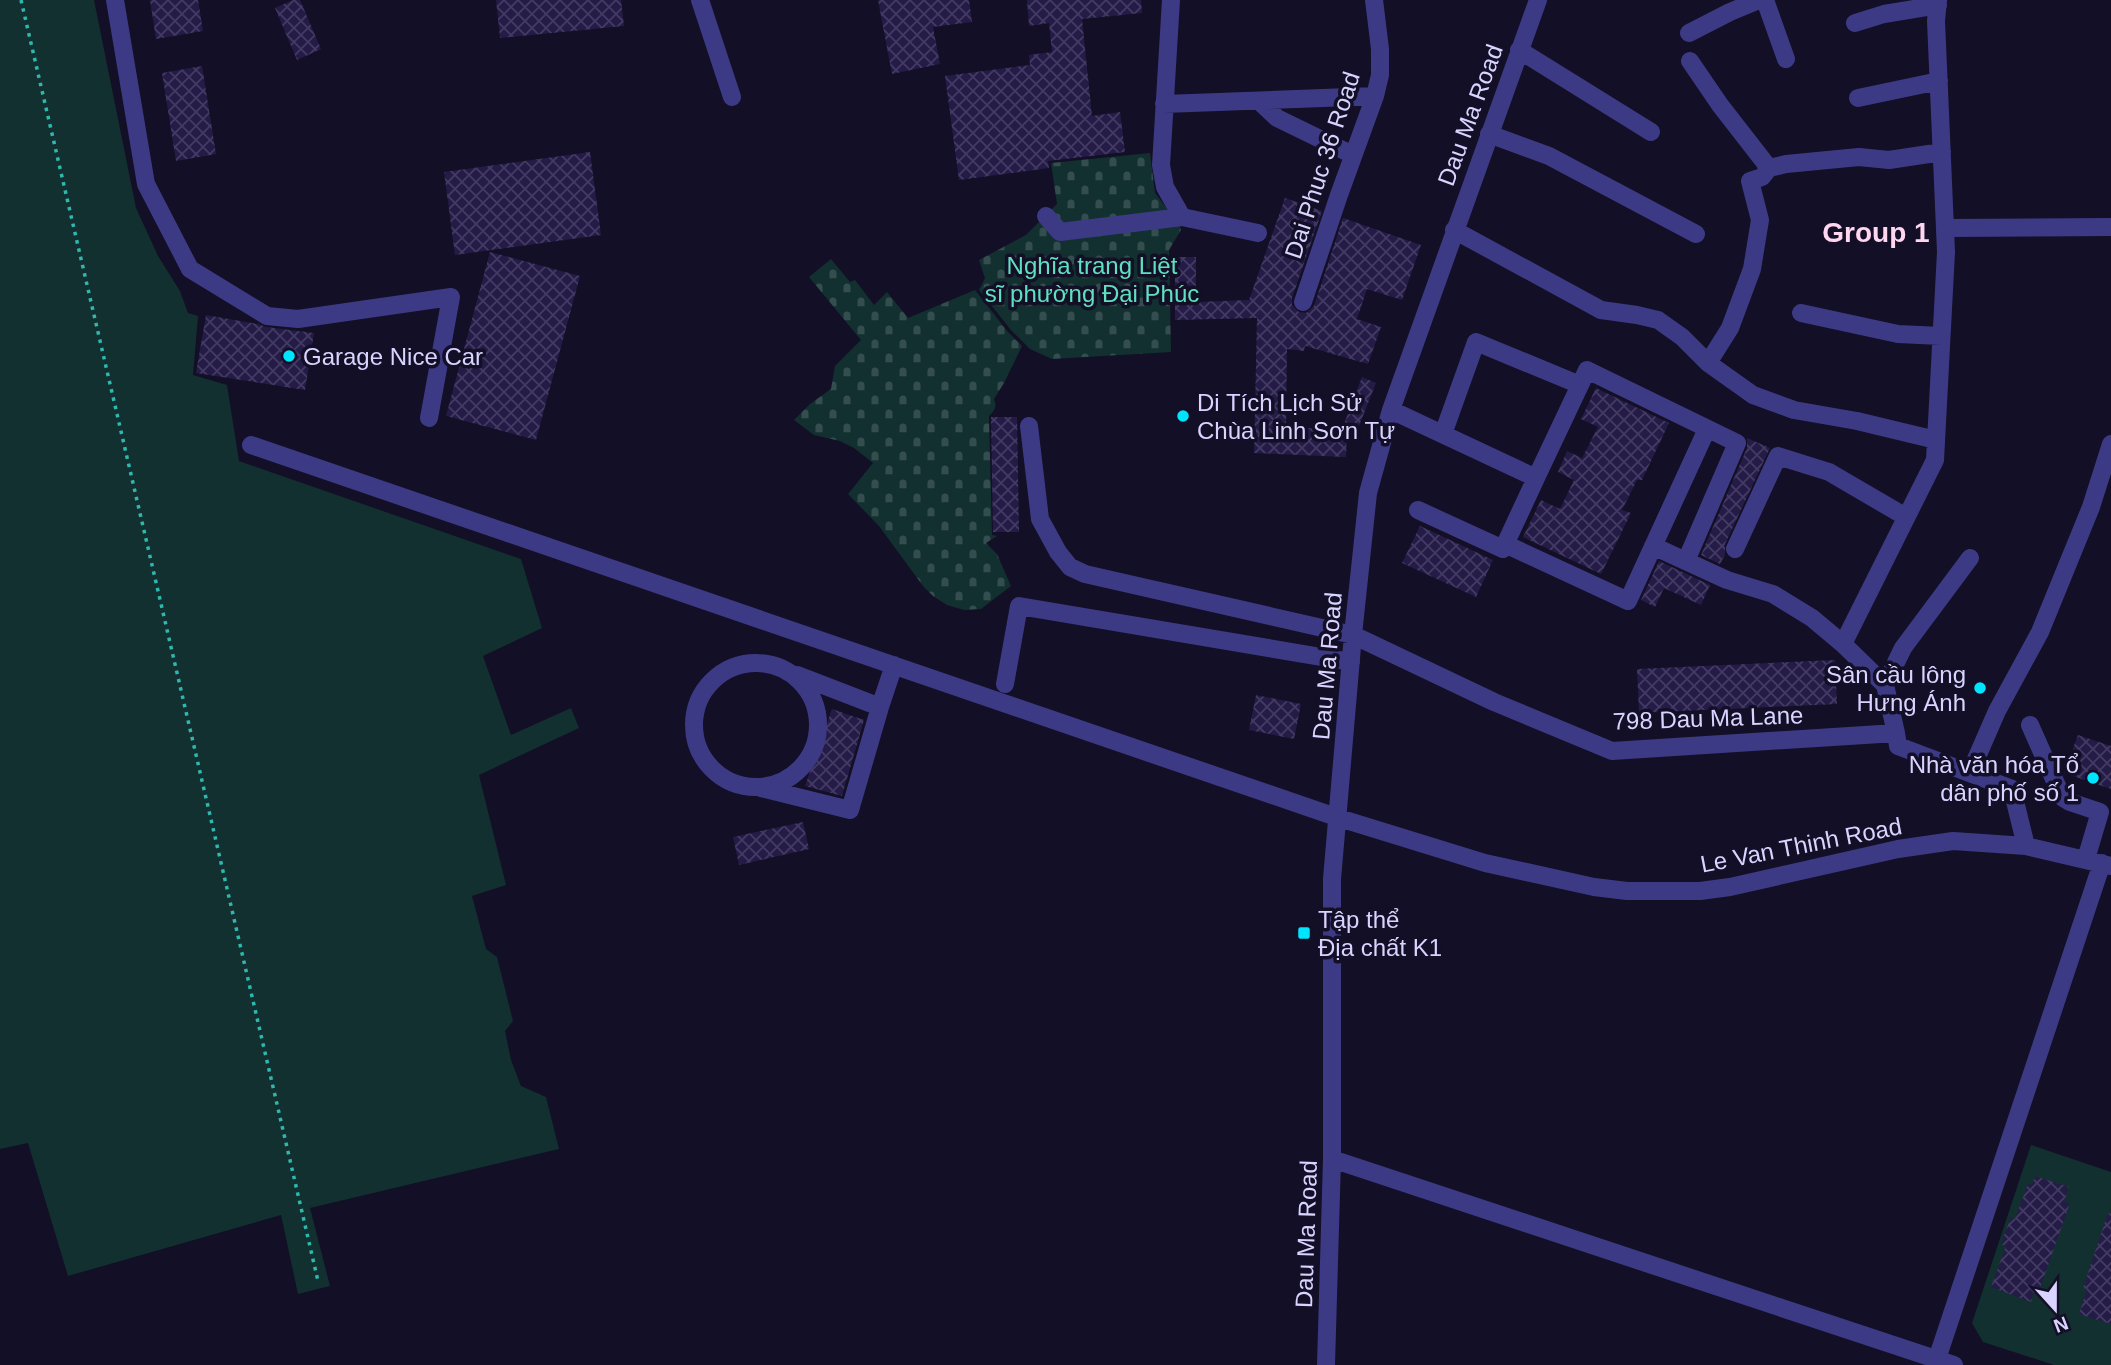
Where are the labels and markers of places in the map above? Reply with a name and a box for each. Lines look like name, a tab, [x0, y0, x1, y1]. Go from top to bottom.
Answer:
place label: Garage Nice Car	[303, 343, 483, 370]
marker: Garage Nice Car	[281, 348, 297, 364]
place label: Di Tích Lịch Sử Chùa Linh Sơn Tự	[1197, 389, 1395, 444]
marker: Di Tích Lịch Sử Chùa Linh Sơn Tự	[1175, 408, 1191, 424]
place label: Sân cầu lông Hưng Ánh	[1826, 661, 1966, 716]
marker: Sân cầu lông Hưng Ánh	[1972, 680, 1988, 696]
place label: Nhà văn hóa Tổ dân phố số 1	[1909, 751, 2079, 806]
marker: Nhà văn hóa Tổ dân phố số 1	[2085, 770, 2101, 786]
place label: Tập thể Địa chất K1	[1318, 906, 1442, 961]
marker: Tập thể Địa chất K1	[1296, 925, 1312, 941]

